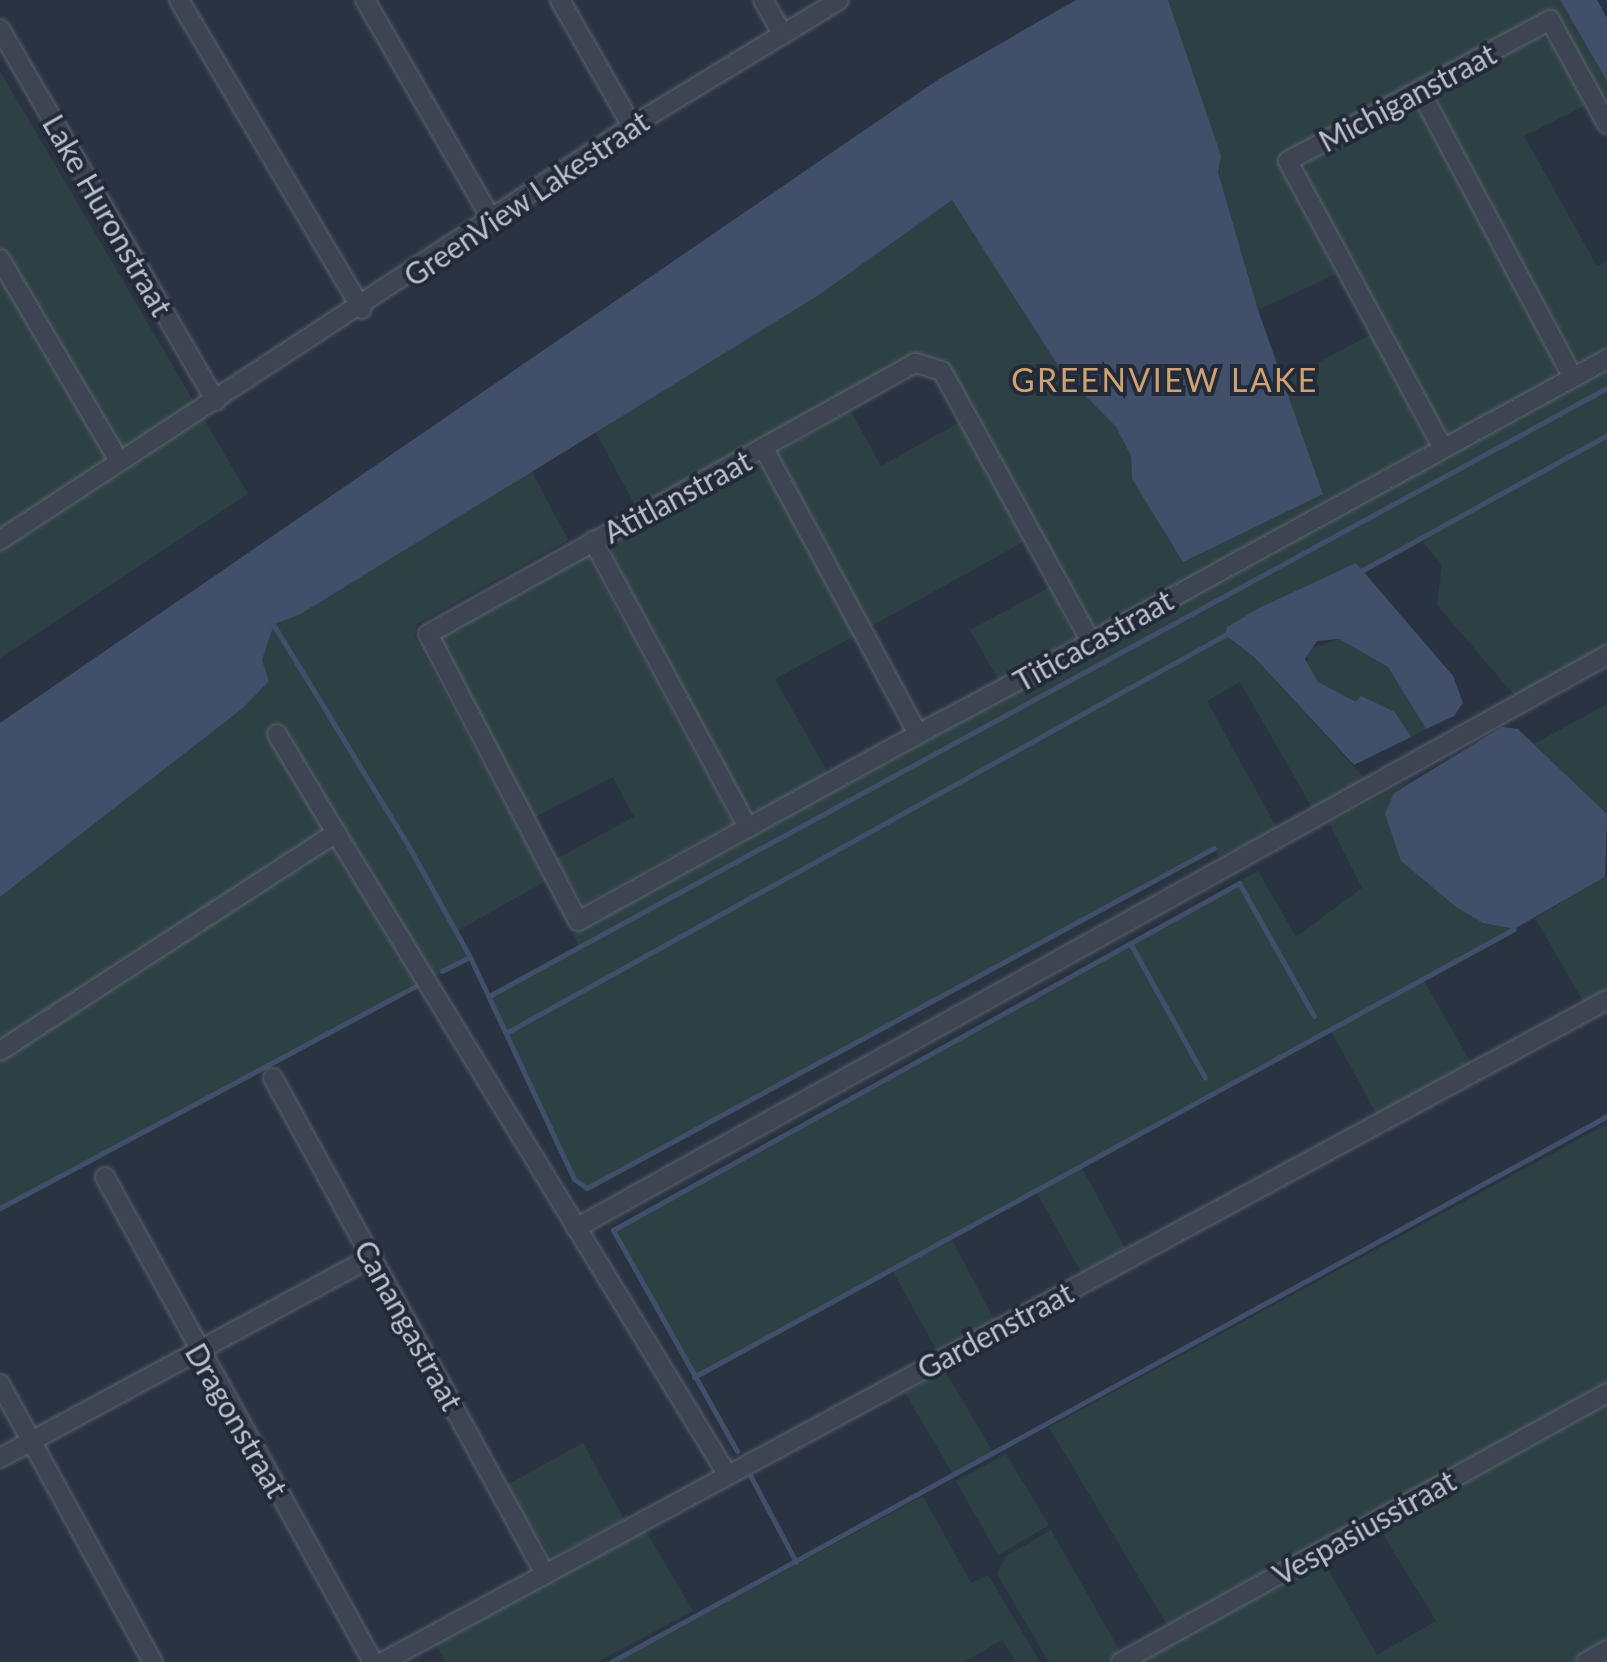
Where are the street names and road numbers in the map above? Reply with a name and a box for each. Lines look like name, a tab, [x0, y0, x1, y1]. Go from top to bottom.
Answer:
street label: Michiganstraat	[1312, 35, 1502, 159]
street label: GreenView Lakestraat	[396, 102, 656, 294]
street label: Lake Huronstraat	[36, 108, 180, 322]
street label: Atitlanstraat	[597, 442, 757, 550]
street label: Titicacastraat	[1007, 581, 1179, 699]
street label: Canangastraat	[348, 1234, 470, 1416]
street label: Gardenstraat	[911, 1274, 1079, 1386]
street label: Dragonstraat	[178, 1337, 296, 1503]
street label: Vespasiusstraat	[1266, 1462, 1462, 1592]

